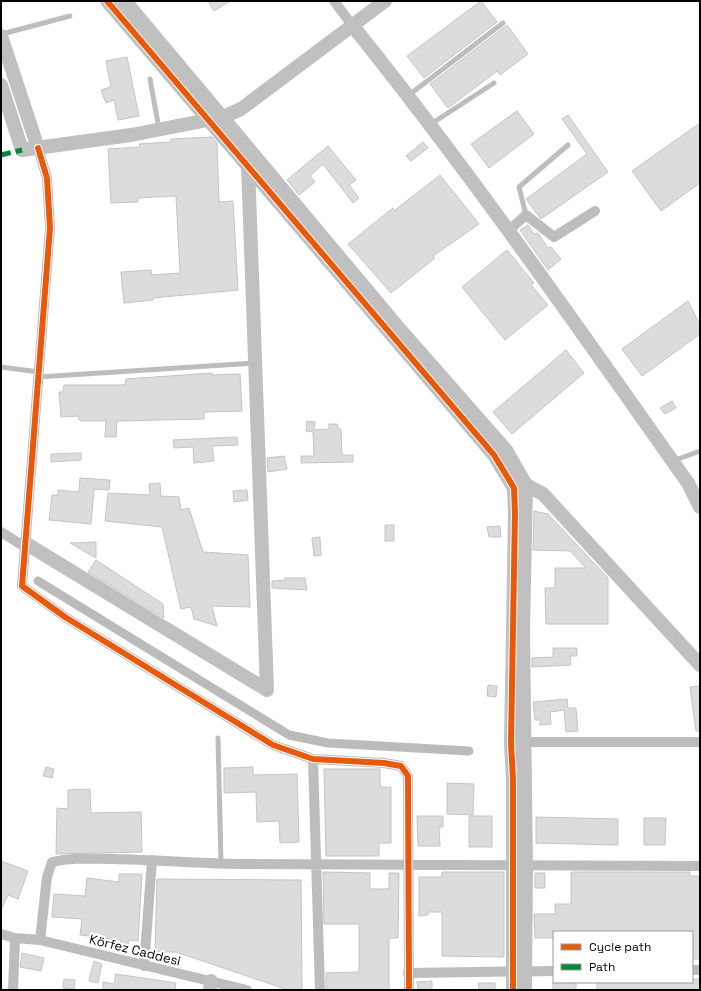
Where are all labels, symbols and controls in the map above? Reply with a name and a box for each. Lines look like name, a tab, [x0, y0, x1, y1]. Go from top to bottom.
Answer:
street label: Körfez Caddesi	[87, 930, 183, 970]
legend	[553, 931, 693, 983]
text: Cycle path	[589, 939, 651, 955]
text: Path	[589, 959, 615, 975]

